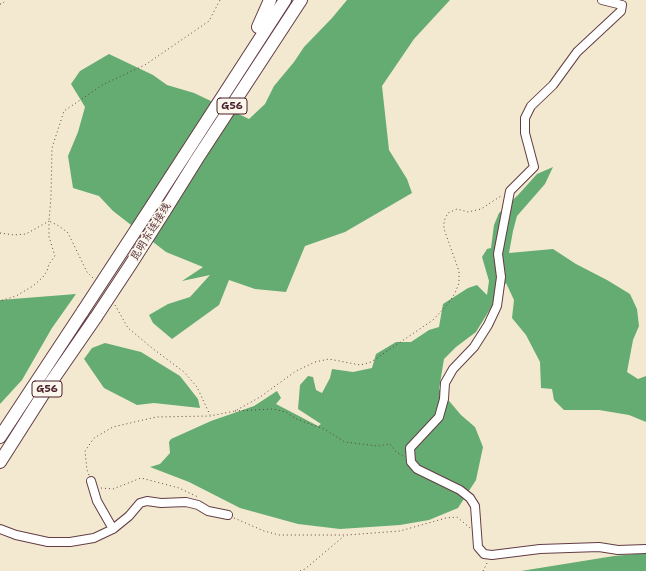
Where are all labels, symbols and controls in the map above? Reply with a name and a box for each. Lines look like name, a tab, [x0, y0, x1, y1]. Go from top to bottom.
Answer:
road number: G56	[217, 98, 247, 114]
street label: 昆明东连接线	[128, 201, 174, 263]
road number: G56	[32, 381, 62, 397]

